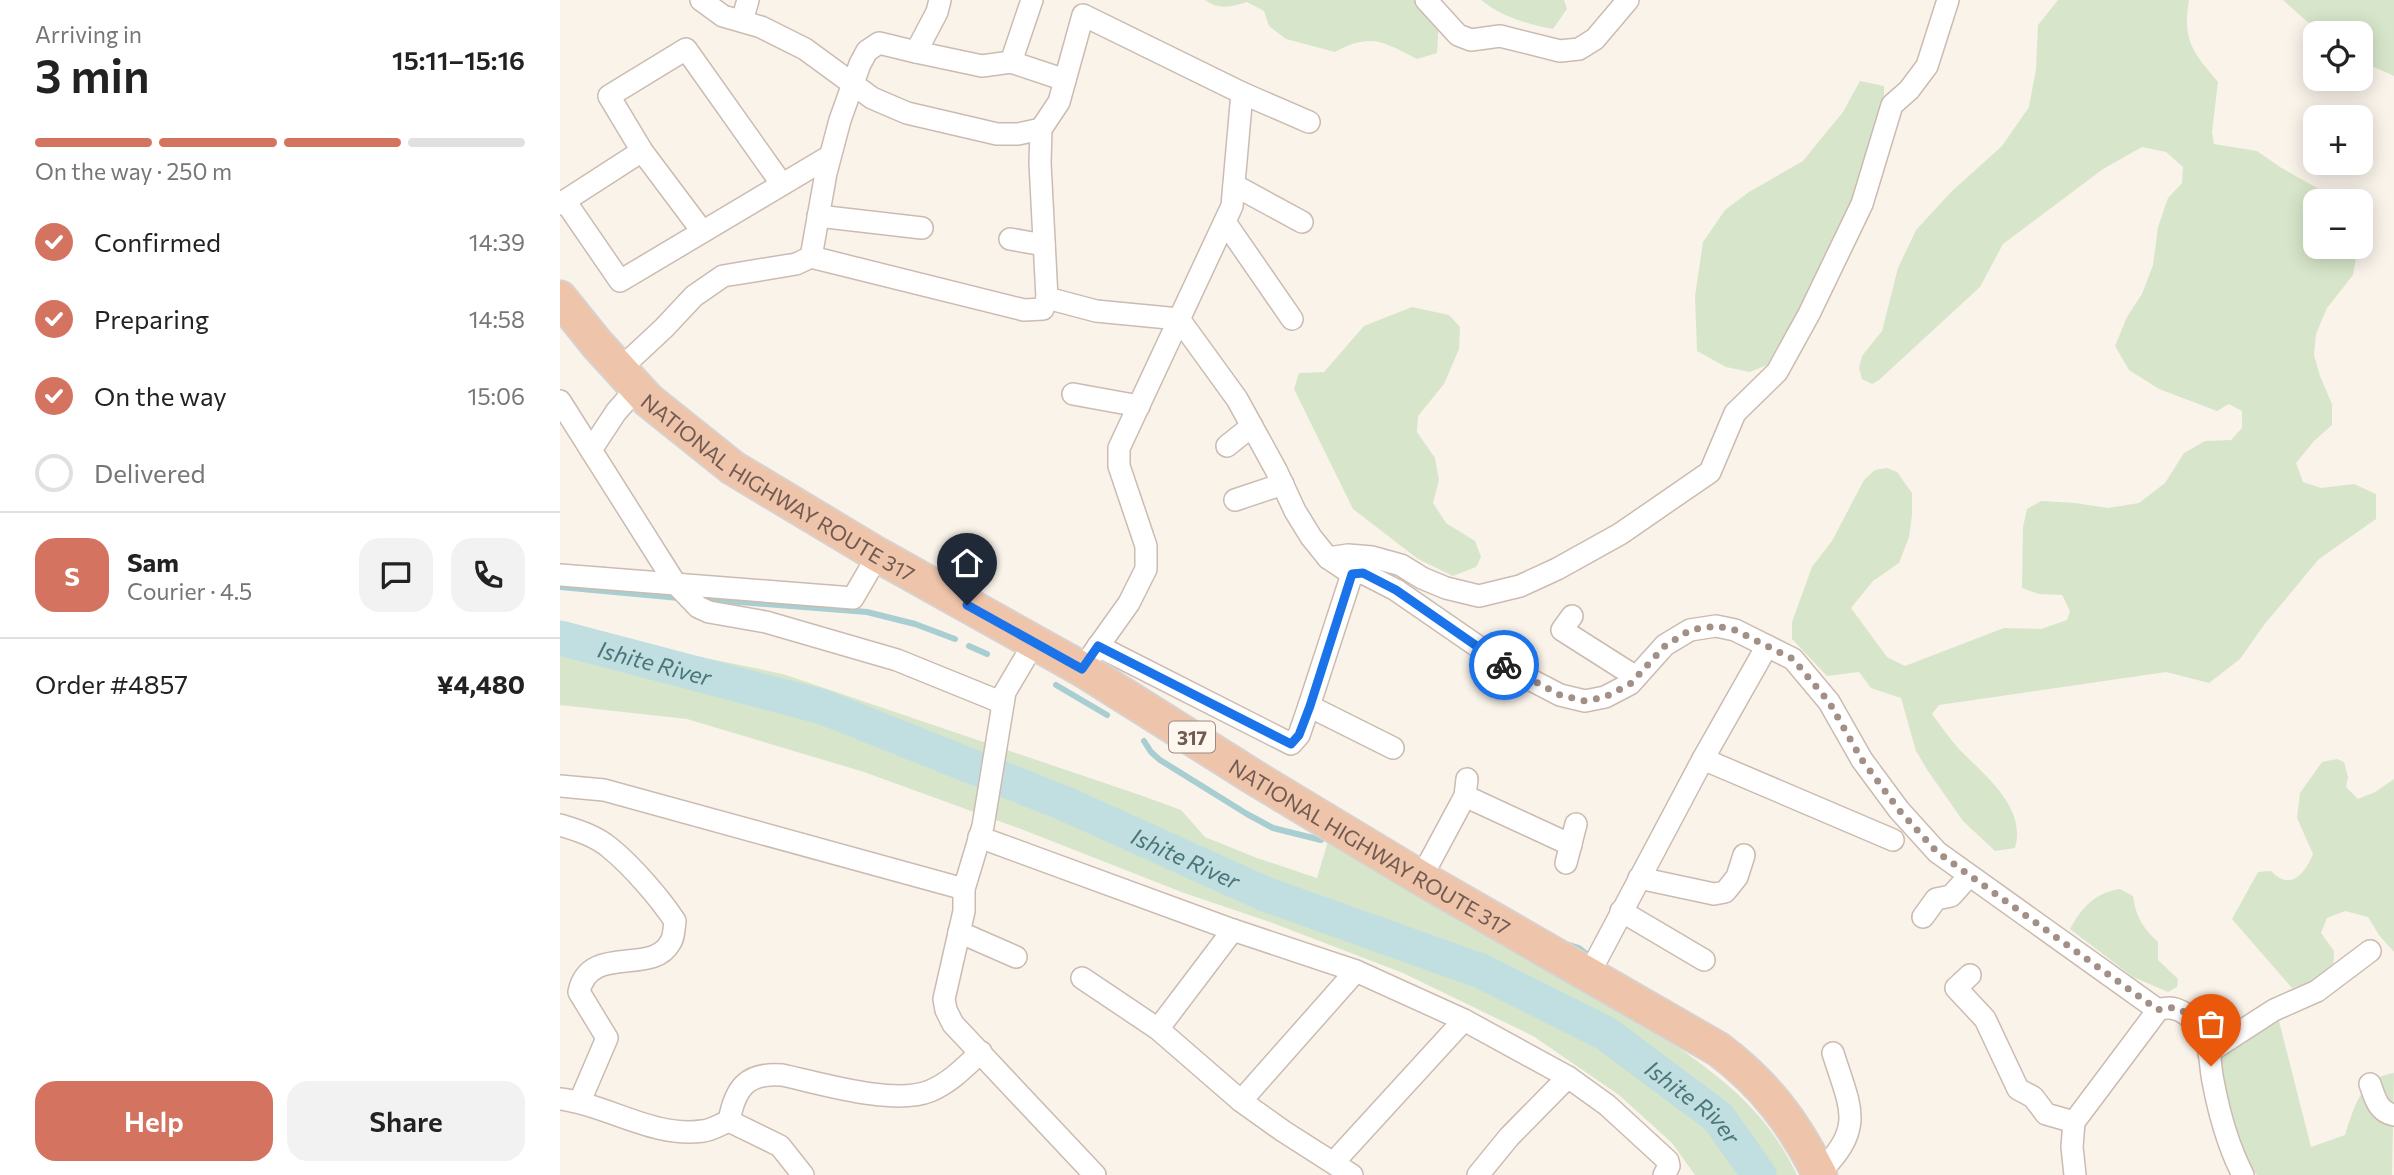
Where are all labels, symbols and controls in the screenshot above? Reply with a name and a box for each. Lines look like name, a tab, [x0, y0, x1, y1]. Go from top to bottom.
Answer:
text: Arriving in	[35, 20, 142, 48]
map controls	[2303, 21, 2373, 259]
button: locate	[2303, 21, 2373, 91]
text: 15:11–15:16	[392, 44, 525, 75]
text: 3 min	[35, 46, 150, 102]
button: +	[2303, 105, 2373, 175]
text: On the way · 250 m	[35, 157, 232, 185]
button: −	[2303, 189, 2373, 259]
icon: check	[35, 223, 73, 261]
text: Confirmed	[94, 226, 221, 257]
text: 14:39	[469, 228, 525, 256]
icon: check	[35, 300, 73, 338]
text: Preparing	[94, 303, 209, 334]
text: 14:58	[469, 305, 525, 333]
icon: check	[35, 377, 73, 415]
text: On the way	[94, 380, 227, 411]
text: 15:06	[468, 382, 525, 410]
street label: NATIONAL HIGHWAY ROUTE 317	[637, 388, 920, 586]
text: Delivered	[94, 457, 205, 488]
pin	[937, 533, 997, 605]
button: chat	[359, 538, 433, 612]
button: phone	[451, 538, 525, 612]
icon: home	[948, 544, 986, 582]
text: Sam	[127, 546, 179, 577]
text: S	[64, 560, 80, 591]
text: Courier · 4.5	[127, 577, 252, 605]
courier	[1469, 630, 1539, 700]
water label: Ishite River	[595, 635, 715, 691]
icon: bike	[1485, 646, 1523, 684]
text: Order #4857	[35, 668, 188, 699]
text: ¥4,480	[437, 668, 525, 699]
road number: 317	[1169, 722, 1215, 752]
street label: NATIONAL HIGHWAY ROUTE 317	[1225, 753, 1515, 940]
water label: Ishite River	[1127, 822, 1245, 895]
pin	[2181, 994, 2241, 1066]
icon: bag	[2192, 1005, 2230, 1043]
water label: Ishite River	[1640, 1054, 1747, 1150]
button: Help	[35, 1081, 273, 1161]
button: Share	[287, 1081, 525, 1161]

